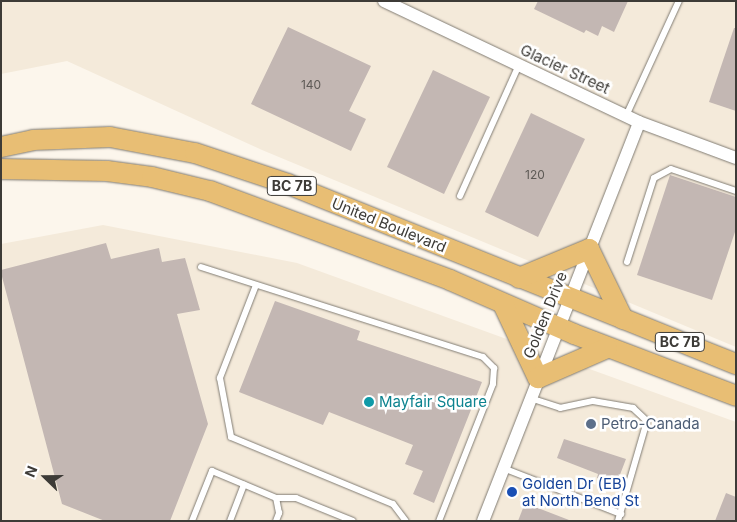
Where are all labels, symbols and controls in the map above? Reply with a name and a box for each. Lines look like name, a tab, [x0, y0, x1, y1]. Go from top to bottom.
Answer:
street label: Glacier Street	[518, 40, 612, 98]
house number: 140	[301, 78, 321, 92]
house number: 120	[525, 168, 545, 182]
road number: BC 7B	[266, 175, 318, 198]
street label: United Boulevard	[329, 194, 449, 256]
street label: Golden Drive	[519, 269, 571, 361]
road number: BC 7B	[654, 331, 706, 354]
place label: Mayfair Square	[379, 393, 487, 411]
marker: Mayfair Square	[363, 396, 375, 408]
place label: Petro-Canada	[601, 415, 700, 433]
marker: Petro-Canada	[585, 418, 597, 430]
north arrow	[20, 452, 70, 502]
text: N	[21, 463, 41, 479]
place label: Golden Dr (EB) at North Bend St	[522, 474, 639, 509]
marker: Golden Dr (EB) at North Bend St	[506, 486, 518, 498]

